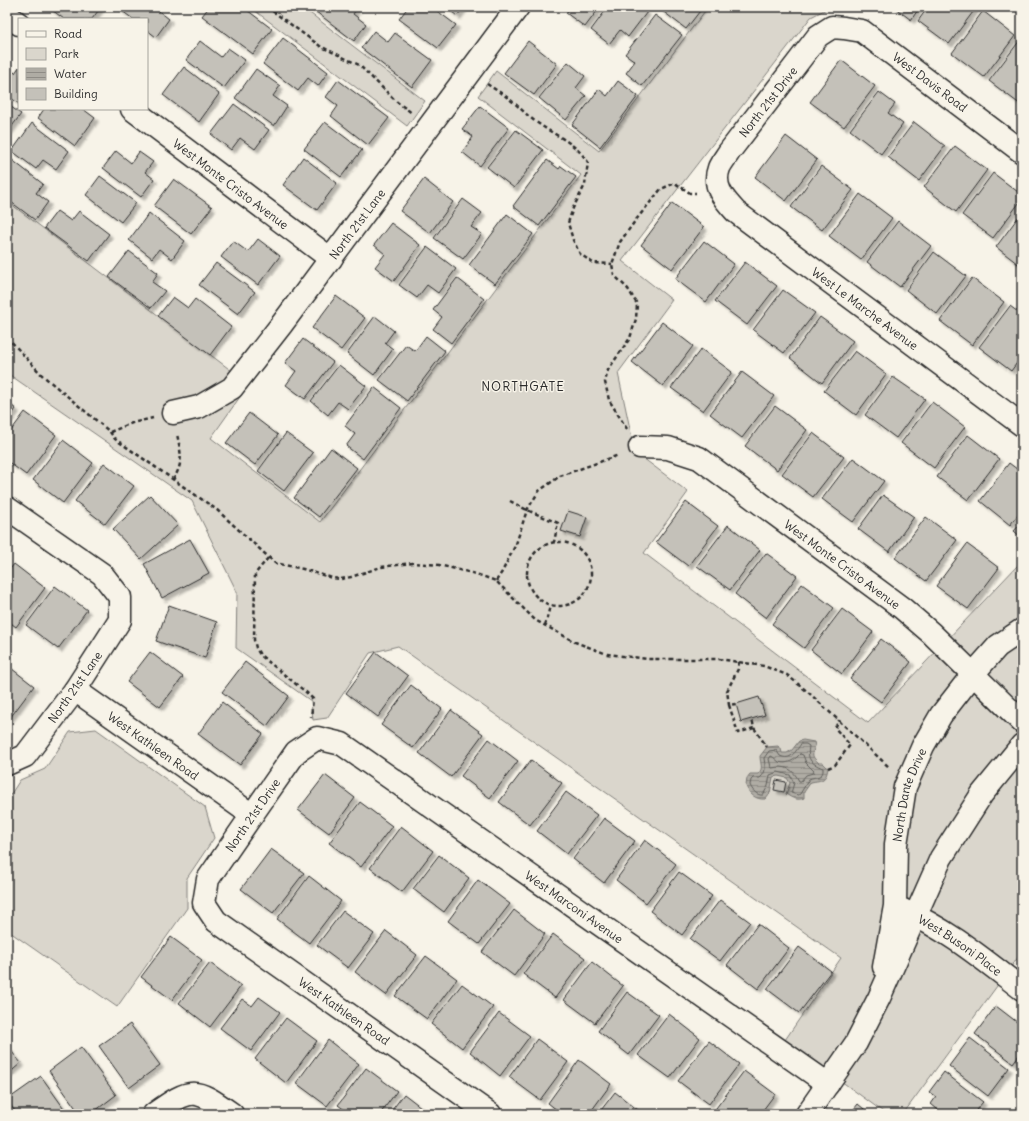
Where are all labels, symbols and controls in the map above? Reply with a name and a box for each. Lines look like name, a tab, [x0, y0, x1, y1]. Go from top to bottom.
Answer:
legend	[18, 18, 148, 110]
text: Road	[54, 26, 82, 41]
text: Park	[54, 46, 79, 61]
street label: West Davis Road	[890, 49, 970, 115]
street label: North 21st Drive	[736, 64, 800, 140]
text: Water	[54, 66, 87, 81]
text: Building	[54, 86, 98, 101]
street label: West Monte Cristo Avenue	[170, 135, 292, 232]
street label: North 21st Lane	[326, 185, 388, 262]
street label: West Le Marche Avenue	[809, 264, 921, 353]
district label: NORTHGATE	[481, 378, 565, 395]
street label: West Monte Cristo Avenue	[781, 516, 903, 612]
street label: North 21st Lane	[45, 648, 105, 726]
street label: West Kathleen Road	[105, 708, 202, 783]
street label: North Dante Drive	[889, 745, 929, 843]
street label: North 21st Drive	[222, 775, 283, 854]
street label: West Marconi Avenue	[522, 867, 626, 946]
street label: West Busoni Place	[916, 911, 1005, 978]
street label: West Kathleen Road	[295, 974, 393, 1048]

